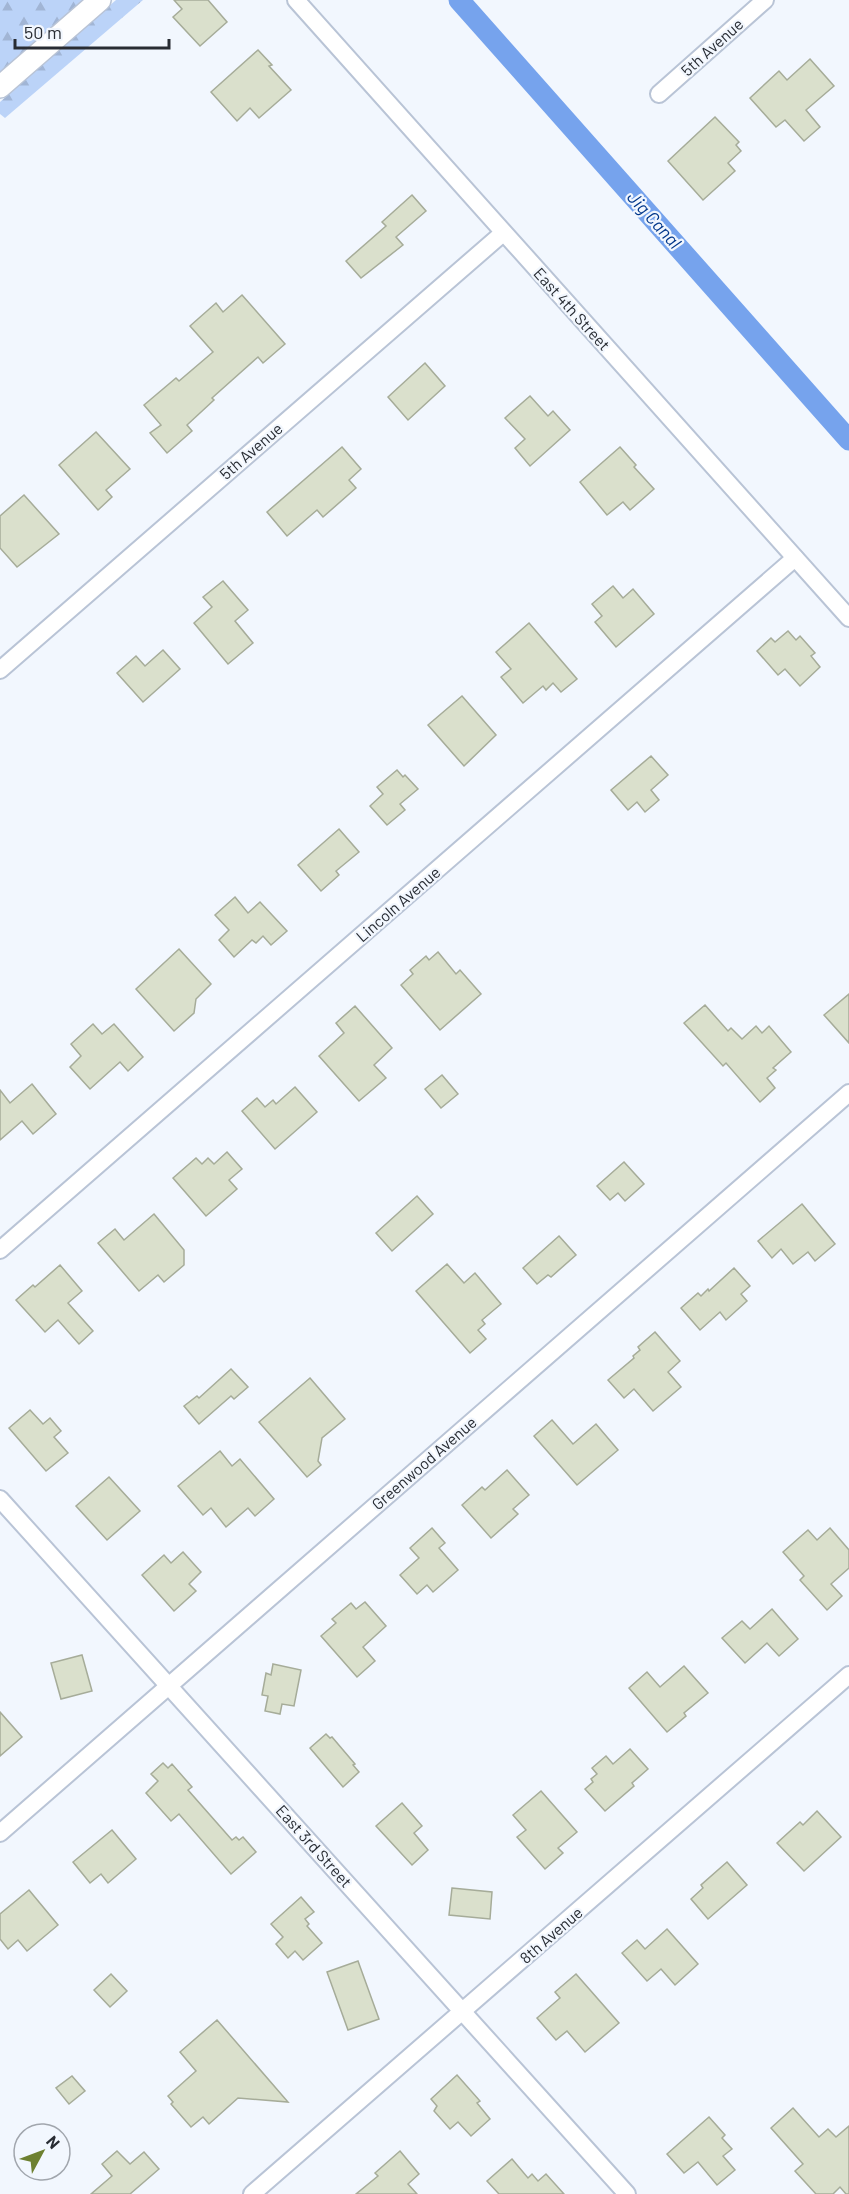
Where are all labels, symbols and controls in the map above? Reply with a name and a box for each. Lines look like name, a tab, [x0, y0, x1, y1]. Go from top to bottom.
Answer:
scale bar	[15, 12, 170, 50]
street label: 5th Avenue	[677, 14, 747, 79]
text: 50 m	[24, 21, 62, 43]
water label: Jig Canal	[623, 186, 686, 253]
street label: East 4th Street	[530, 263, 614, 354]
street label: 5th Avenue	[215, 418, 286, 483]
street label: Lincoln Avenue	[352, 862, 444, 945]
street label: Greenwood Avenue	[367, 1412, 480, 1513]
street label: East 3rd Street	[272, 1801, 356, 1891]
street label: 8th Avenue	[515, 1902, 586, 1967]
north arrow	[12, 2122, 72, 2182]
text: N	[43, 2132, 64, 2152]

